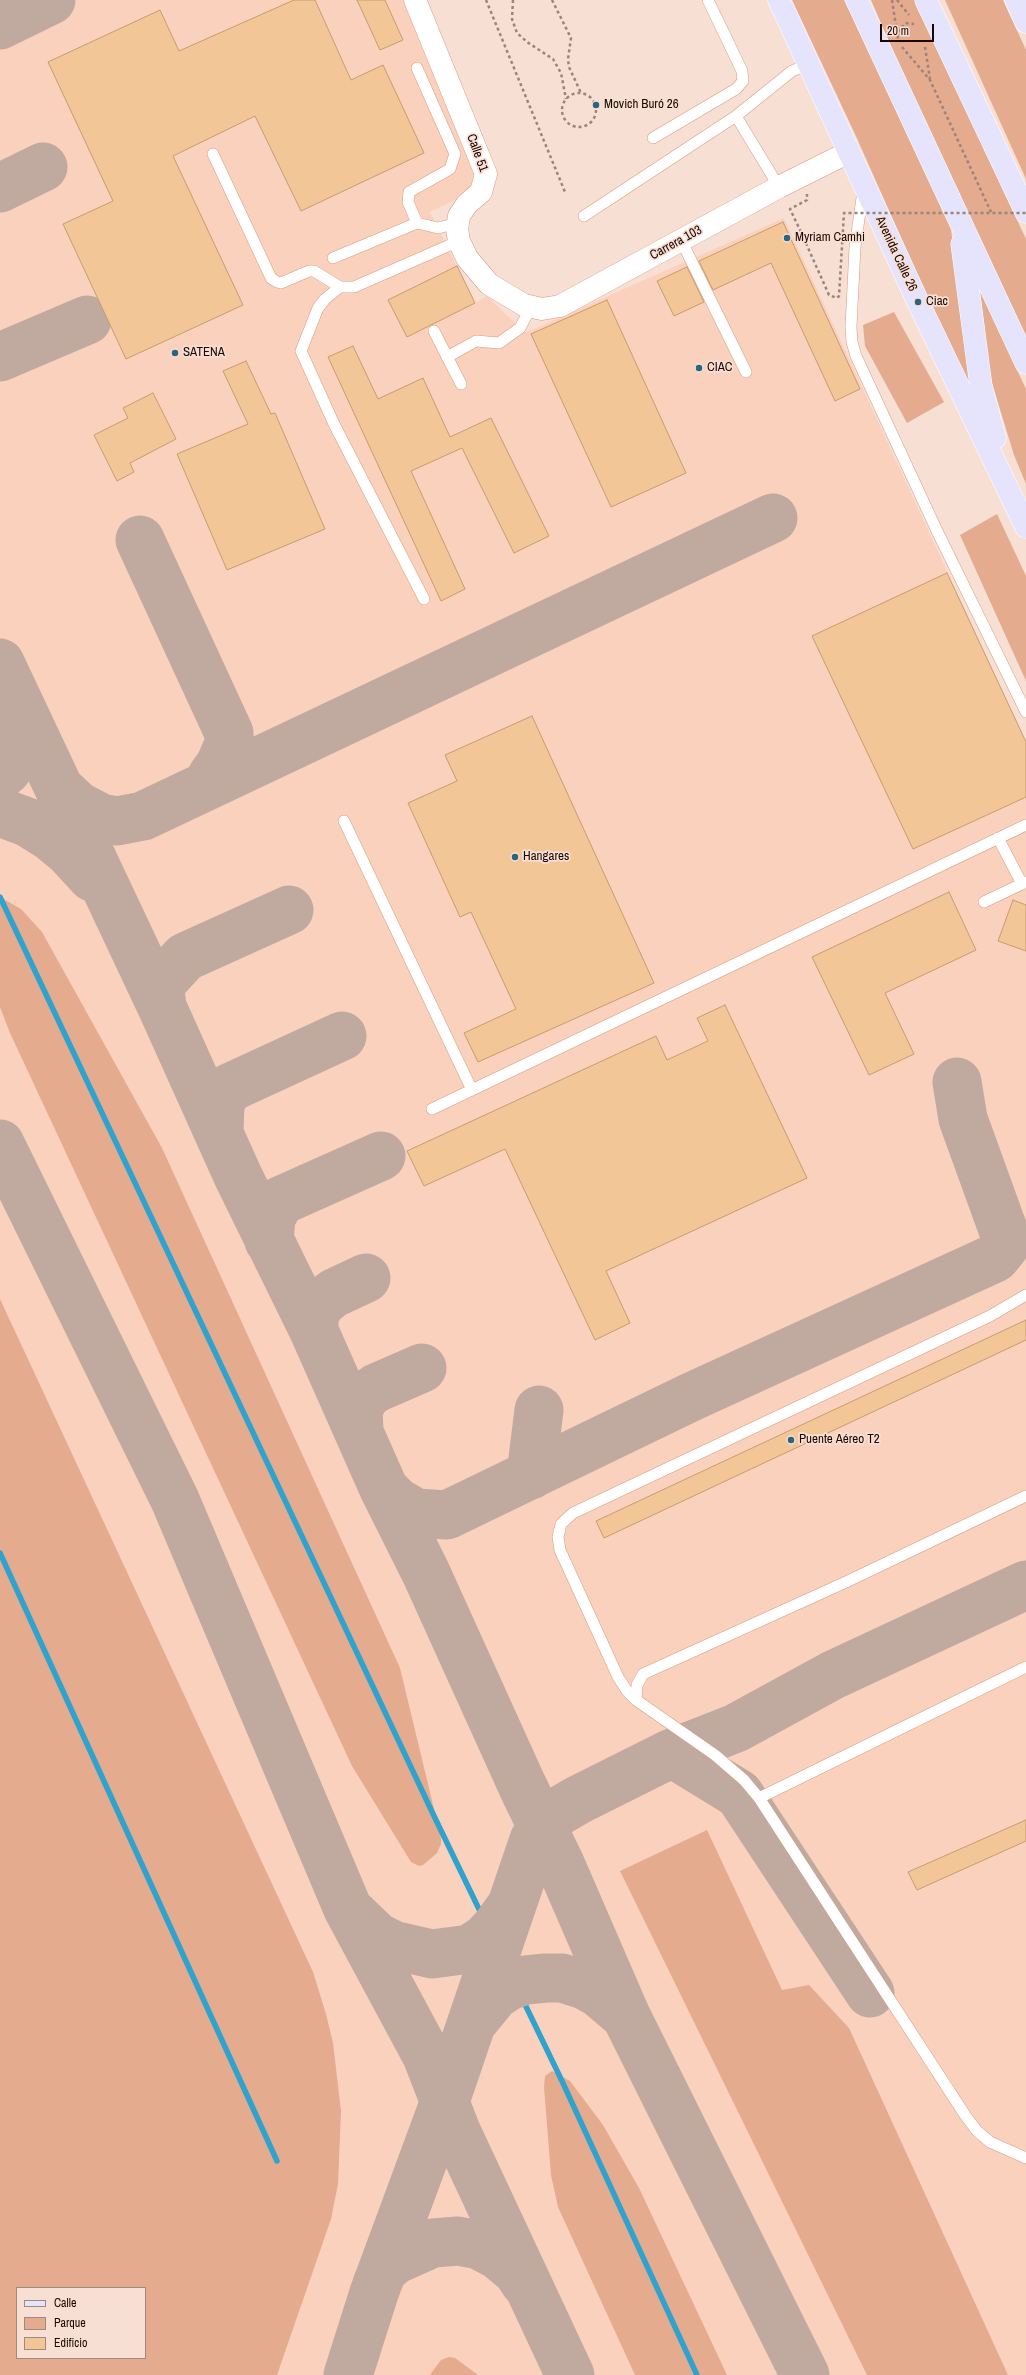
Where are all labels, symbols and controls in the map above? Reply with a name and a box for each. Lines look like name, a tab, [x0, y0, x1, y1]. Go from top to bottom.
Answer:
scale bar	[882, 16, 936, 42]
text: 20 m	[887, 23, 909, 39]
place label: Movich Buró 26	[604, 97, 679, 113]
marker: Movich Buró 26	[591, 100, 601, 110]
street label: Calle 51	[463, 132, 491, 174]
street label: Avenida Calle 26	[872, 214, 920, 294]
street label: Carrera 103	[647, 222, 705, 264]
place label: Myriam Camhi	[795, 230, 865, 246]
marker: Myriam Camhi	[782, 233, 792, 243]
place label: Ciac	[926, 294, 948, 310]
marker: Ciac	[913, 297, 923, 307]
place label: SATENA	[183, 345, 225, 361]
marker: SATENA	[170, 348, 180, 358]
place label: CIAC	[707, 360, 732, 376]
marker: CIAC	[694, 363, 704, 373]
place label: Hangares	[523, 849, 569, 865]
marker: Hangares	[510, 852, 520, 862]
place label: Puente Aéreo T2	[799, 1432, 880, 1448]
marker: Puente Aéreo T2	[786, 1435, 796, 1445]
legend	[16, 2287, 146, 2359]
text: Calle	[54, 2295, 76, 2311]
text: Parque	[54, 2315, 86, 2331]
text: Edificio	[54, 2335, 87, 2351]

